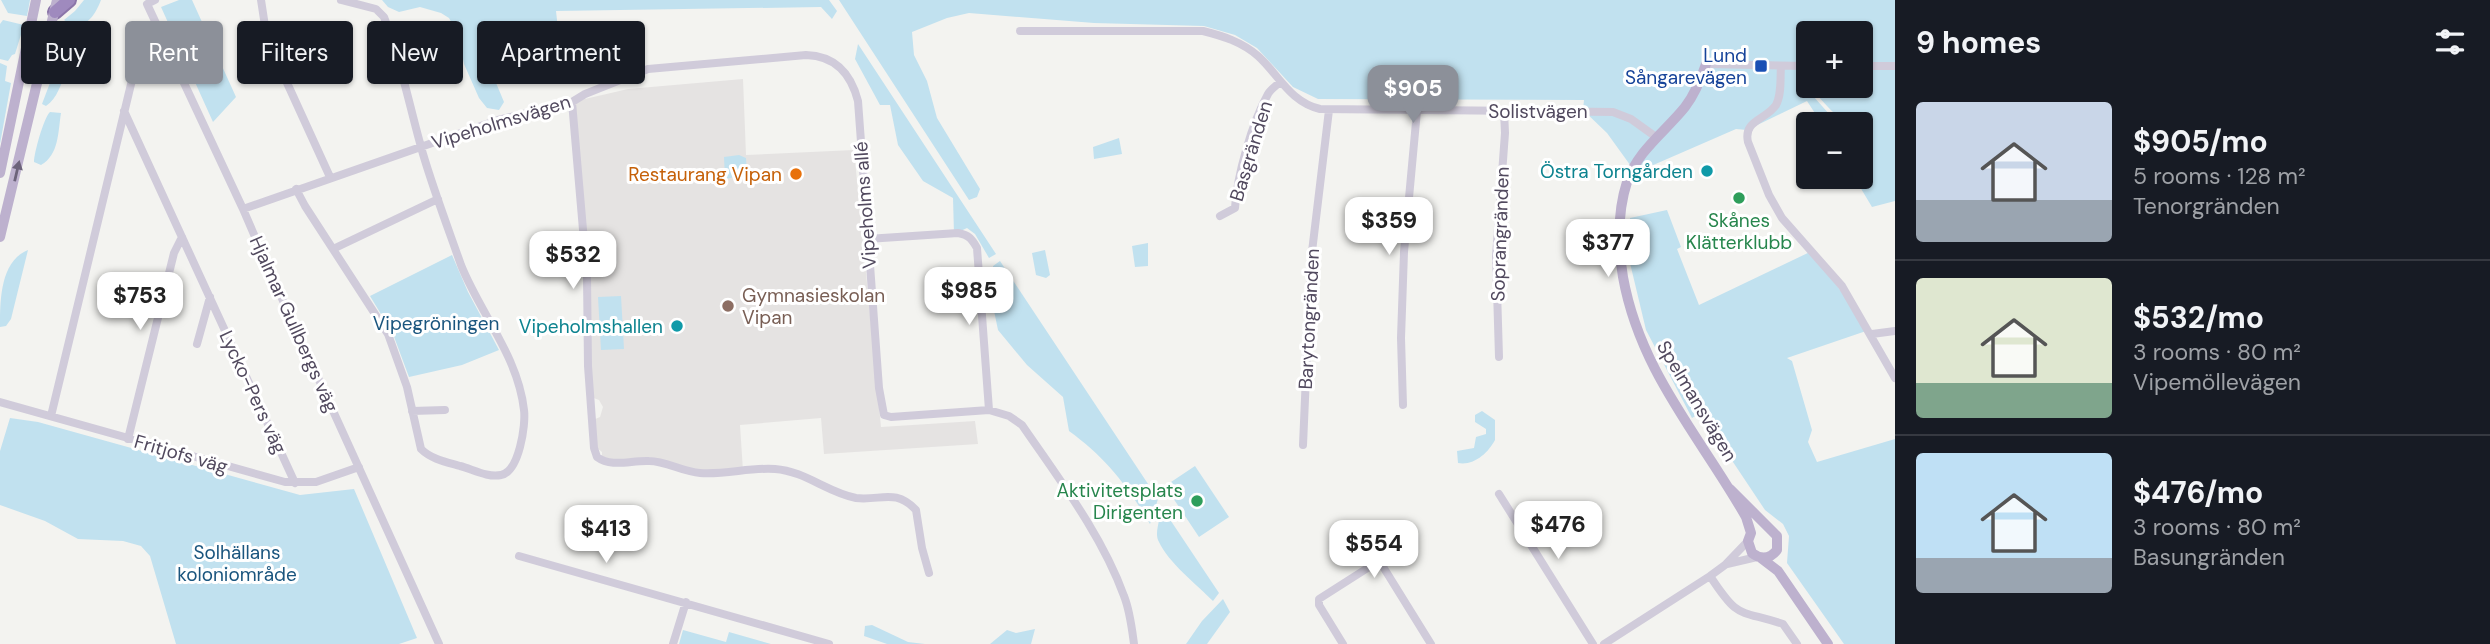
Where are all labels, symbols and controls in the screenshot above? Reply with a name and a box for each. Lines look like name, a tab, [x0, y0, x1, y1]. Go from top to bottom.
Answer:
chip: Buy	[21, 21, 111, 84]
chip: Rent	[125, 21, 223, 84]
chip: Filters	[237, 21, 353, 84]
chip: New	[367, 21, 463, 84]
chip: Apartment	[477, 21, 645, 84]
map controls	[1796, 21, 1873, 189]
button: +	[1796, 21, 1873, 98]
text: 9 homes	[1916, 23, 2041, 62]
icon: filters	[2431, 23, 2469, 61]
place label: Lund Sångarevägen	[1625, 43, 1747, 90]
marker: Lund Sångarevägen	[1753, 58, 1769, 74]
pin: $905	[1372, 66, 1454, 125]
text: $905	[1384, 73, 1443, 103]
street label: Vipeholmsvägen	[428, 89, 574, 155]
street label: Basgränden	[1224, 98, 1278, 204]
street label: Solistvägen	[1488, 99, 1588, 124]
button: −	[1796, 112, 1873, 189]
text: $905/mo	[2133, 122, 2268, 161]
icon: home	[1972, 130, 2056, 214]
street label: Vipeholms allé	[848, 141, 882, 269]
place label: Östra Torngården	[1540, 159, 1693, 184]
one-way arrow	[12, 160, 23, 182]
text: 5 rooms · 128 m²	[2133, 161, 2306, 191]
place label: Restaurang Vipan	[628, 162, 782, 187]
marker: Östra Torngården	[1699, 163, 1715, 179]
marker: Restaurang Vipan	[788, 166, 804, 182]
street label: Soprangränden	[1485, 166, 1515, 302]
marker: Skånes Klätterklubb	[1731, 190, 1747, 206]
text: Tenorgränden	[2133, 191, 2280, 221]
pin: $359	[1348, 198, 1430, 257]
text: $359	[1361, 205, 1417, 235]
place label: Skånes Klätterklubb	[1686, 208, 1792, 255]
pin: $377	[1567, 219, 1649, 279]
text: $377	[1582, 227, 1634, 257]
street label: Hjalmar Gullbergs väg	[244, 232, 344, 416]
pin: $532	[532, 232, 614, 291]
text: $532	[545, 239, 601, 269]
street label: Barytongränden	[1293, 248, 1325, 390]
pin: $985	[928, 268, 1010, 327]
pin: $753	[99, 272, 181, 332]
text: $985	[940, 275, 998, 305]
text: $753	[113, 280, 167, 310]
place label: Gymnasieskolan Vipan	[742, 283, 885, 330]
marker: Gymnasieskolan Vipan	[720, 298, 736, 314]
text: $532/mo	[2133, 298, 2264, 337]
icon: home	[1972, 306, 2056, 390]
park label: Vipegröningen	[373, 311, 499, 336]
place label: Vipeholmshallen	[519, 314, 663, 339]
marker: Vipeholmshallen	[669, 318, 685, 334]
street label: Lycko-Pers väg	[214, 326, 293, 458]
street label: Spelmansvägen	[1651, 336, 1743, 466]
text: 3 rooms · 80 m²	[2133, 337, 2301, 367]
text: Vipemöllevägen	[2133, 367, 2301, 397]
street label: Fritjofs väg	[131, 429, 231, 479]
text: $476/mo	[2133, 473, 2263, 512]
place label: Aktivitetsplats Dirigenten	[1056, 478, 1183, 525]
icon: home	[1972, 481, 2056, 565]
marker: Aktivitetsplats Dirigenten	[1189, 493, 1205, 509]
pin: $476	[1517, 502, 1599, 561]
pin: $413	[565, 505, 647, 565]
text: $476	[1530, 509, 1586, 539]
text: 3 rooms · 80 m²	[2133, 512, 2301, 542]
text: $413	[580, 513, 632, 543]
pin: $554	[1333, 520, 1415, 580]
text: $554	[1345, 528, 1403, 558]
park label: Solhällans koloniområde	[177, 540, 297, 587]
text: Basungränden	[2133, 542, 2285, 572]

